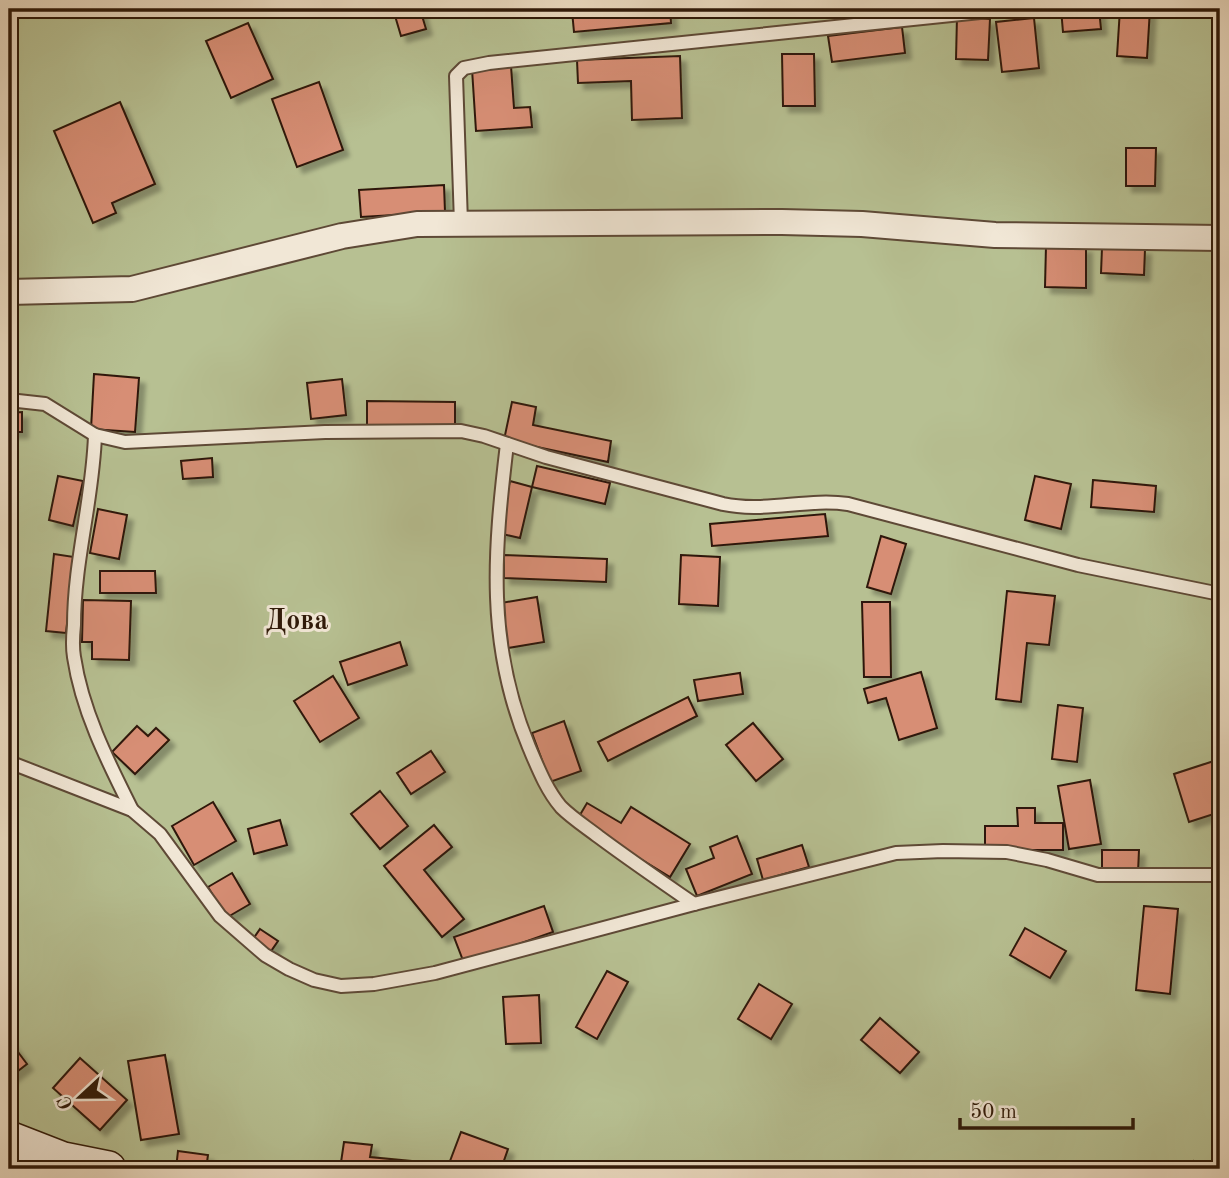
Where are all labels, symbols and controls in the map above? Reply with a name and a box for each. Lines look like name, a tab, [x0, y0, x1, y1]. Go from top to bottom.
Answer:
district label: Дова	[265, 608, 329, 636]
north arrow	[46, 1062, 116, 1132]
scale bar	[960, 1087, 1133, 1131]
text: С	[55, 1093, 78, 1112]
text: 50 m	[970, 1102, 1017, 1123]

